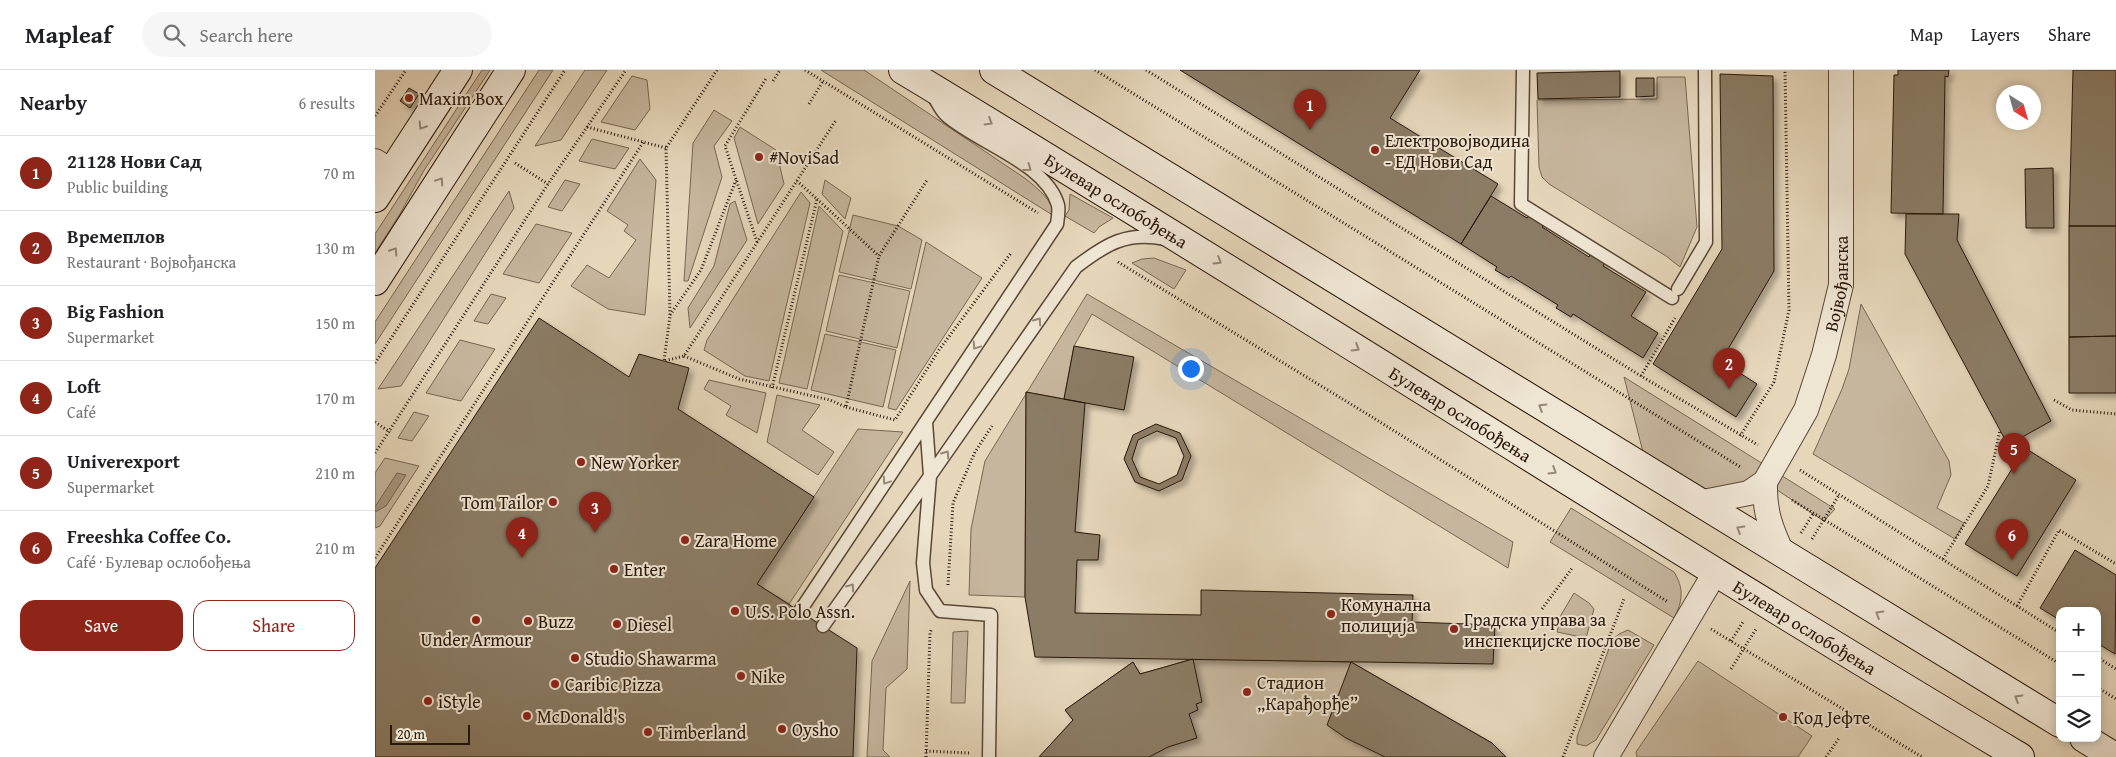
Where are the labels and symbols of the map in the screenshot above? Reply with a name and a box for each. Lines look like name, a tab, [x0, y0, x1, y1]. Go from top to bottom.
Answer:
place label: Maxim Box	[419, 85, 504, 112]
north arrow	[1996, 85, 2041, 130]
pin: 1	[1294, 89, 1326, 130]
marker: Maxim Box	[403, 92, 415, 104]
one-way arrow	[984, 116, 993, 126]
one-way arrow	[419, 120, 429, 129]
place label: Електровојводина - ЕД Нови Сад	[1385, 127, 1530, 175]
place label: #NoviSad	[769, 144, 840, 171]
marker: Електровојводина - ЕД Нови Сад	[1369, 144, 1381, 156]
street label: Булевар ослобођења	[1040, 146, 1194, 255]
marker: #NoviSad	[753, 151, 765, 163]
one-way arrow	[1022, 163, 1031, 171]
one-way arrow	[434, 177, 443, 186]
street label: Војвођанска	[1817, 235, 1855, 334]
one-way arrow	[388, 248, 397, 257]
one-way arrow	[1212, 255, 1221, 265]
one-way arrow	[1032, 317, 1041, 327]
one-way arrow	[973, 341, 983, 350]
one-way arrow	[1350, 341, 1359, 351]
pin: 2	[1713, 348, 1745, 389]
your location	[1178, 356, 1204, 382]
street label: Булевар ослобођења	[1384, 359, 1537, 469]
one-way arrow	[1539, 404, 1548, 414]
pin: 5	[1998, 433, 2030, 474]
place label: New Yorker	[591, 449, 680, 476]
one-way arrow	[940, 451, 949, 460]
marker: New Yorker	[575, 456, 587, 468]
one-way arrow	[1547, 464, 1556, 474]
one-way arrow	[883, 476, 892, 485]
place label: Tom Tailor	[461, 489, 544, 516]
pin: 3	[579, 492, 611, 533]
marker: Tom Tailor	[547, 496, 559, 508]
pin: 4	[506, 517, 538, 558]
pin: 6	[1996, 519, 2028, 560]
one-way arrow	[1737, 526, 1746, 536]
place label: Zara Home	[695, 527, 777, 554]
marker: Zara Home	[679, 534, 691, 546]
place label: Enter	[624, 556, 666, 583]
marker: Enter	[608, 563, 620, 575]
street label: Булевар ослобођења	[1728, 573, 1882, 681]
one-way arrow	[845, 583, 854, 592]
place label: Комунална полиција	[1341, 591, 1432, 639]
place label: U.S. Polo Assn.	[745, 598, 855, 625]
marker: U.S. Polo Assn.	[729, 605, 741, 617]
place label: Градска управа за инспекцијске послове	[1464, 606, 1640, 654]
place label: Buzz	[538, 608, 574, 635]
marker: Комунална полиција	[1325, 608, 1337, 620]
one-way arrow	[1876, 610, 1885, 620]
place label: Diesel	[627, 611, 672, 638]
marker: Under Armour	[470, 614, 482, 626]
marker: Buzz	[522, 615, 534, 627]
marker: Diesel	[611, 618, 623, 630]
marker: Градска управа за инспекцијске послове	[1448, 623, 1460, 635]
place label: Under Armour	[421, 626, 532, 653]
place label: Studio Shawarma	[585, 645, 717, 672]
marker: Studio Shawarma	[569, 652, 581, 664]
place label: Nike	[751, 663, 785, 690]
place label: Стадион „Карађорђе”	[1257, 669, 1358, 717]
marker: Nike	[735, 670, 747, 682]
place label: Caribic Pizza	[565, 671, 662, 698]
marker: Caribic Pizza	[549, 678, 561, 690]
marker: Стадион „Карађорђе”	[1241, 686, 1253, 698]
place label: iStyle	[438, 688, 481, 715]
marker: iStyle	[422, 695, 434, 707]
one-way arrow	[2015, 695, 2024, 705]
place label: McDonald's	[537, 703, 625, 730]
place label: Код Јефте	[1793, 704, 1870, 731]
marker: McDonald's	[521, 710, 533, 722]
marker: Код Јефте	[1777, 711, 1789, 723]
place label: Oysho	[792, 716, 838, 743]
place label: Timberland	[658, 719, 747, 746]
scale bar	[390, 722, 470, 745]
marker: Oysho	[776, 723, 788, 735]
marker: Timberland	[642, 726, 654, 738]

